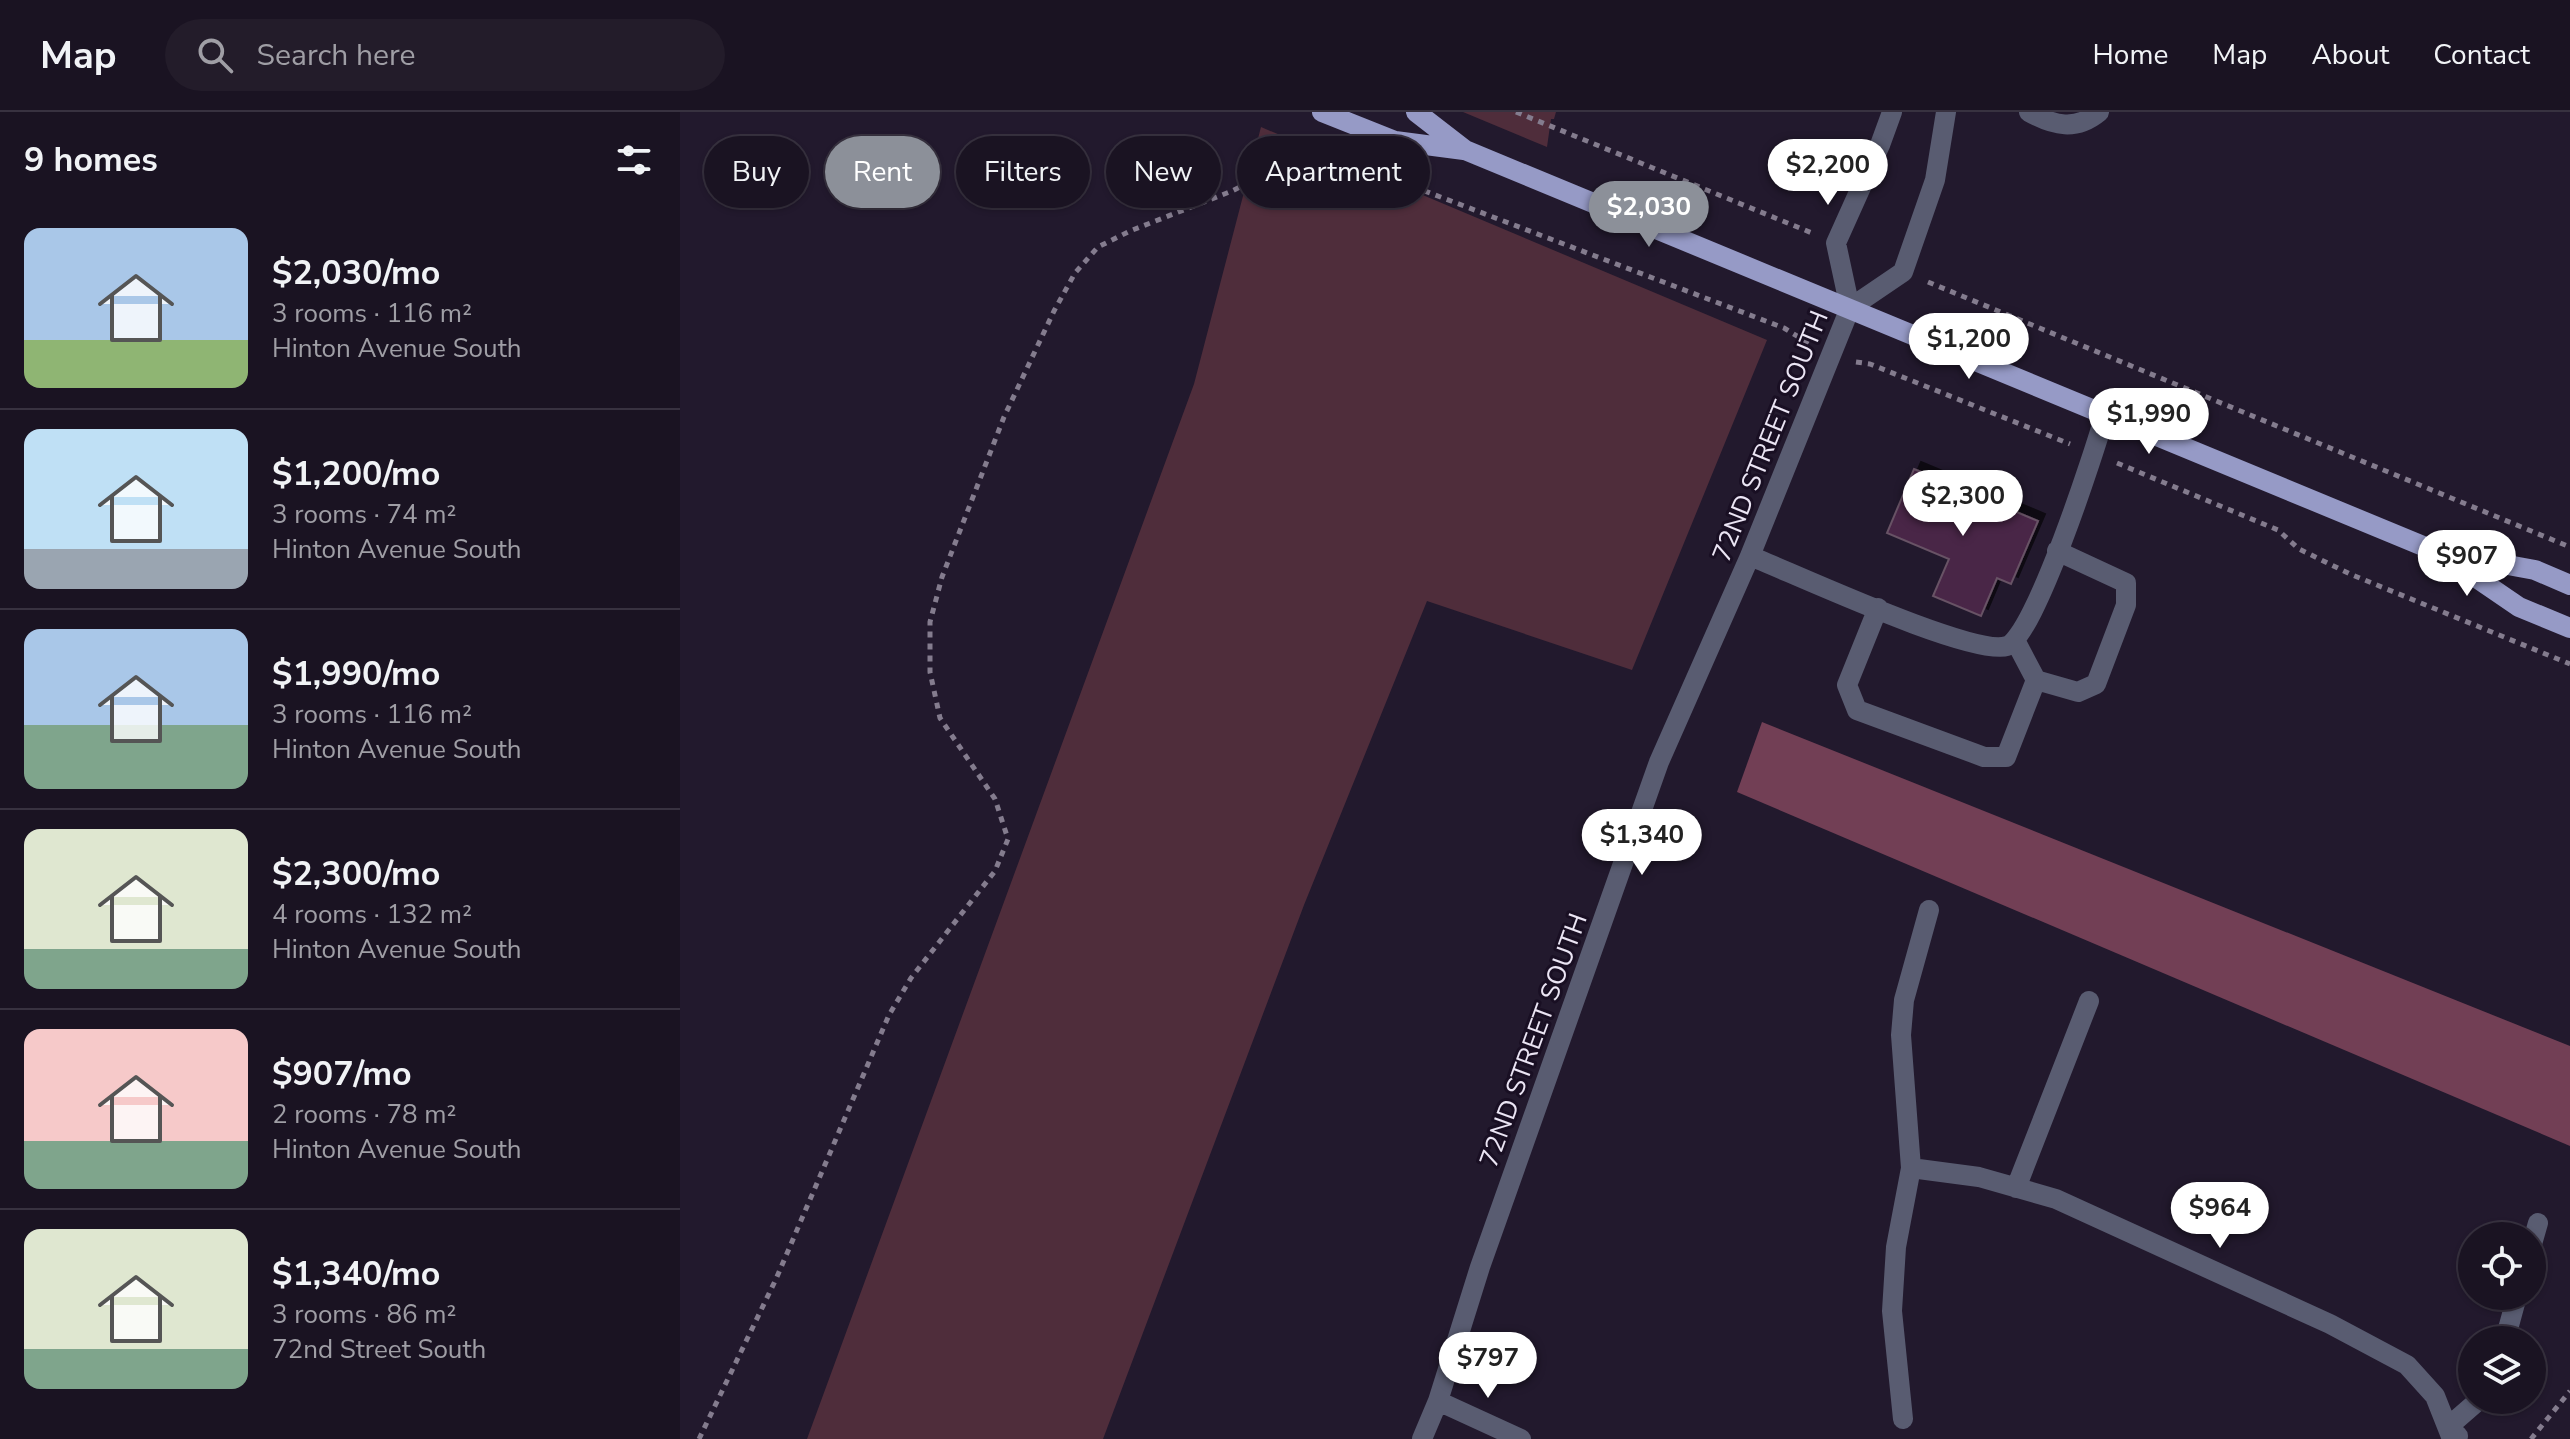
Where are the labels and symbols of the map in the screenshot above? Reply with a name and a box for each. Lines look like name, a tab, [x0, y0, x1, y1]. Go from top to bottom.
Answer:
pin: $2,200	[1763, 139, 1893, 207]
pin: $2,030	[1584, 181, 1714, 249]
street label: 72ND STREET SOUTH	[1704, 306, 1837, 567]
pin: $1,200	[1904, 313, 2034, 381]
pin: $1,990	[2084, 388, 2214, 456]
pin: $2,300	[1898, 470, 2028, 538]
pin: $907	[2420, 530, 2514, 598]
pin: $1,340	[1577, 809, 1707, 877]
street label: 72ND STREET SOUTH	[1471, 908, 1596, 1172]
pin: $964	[2173, 1182, 2267, 1250]
pin: $797	[1441, 1332, 1535, 1400]

